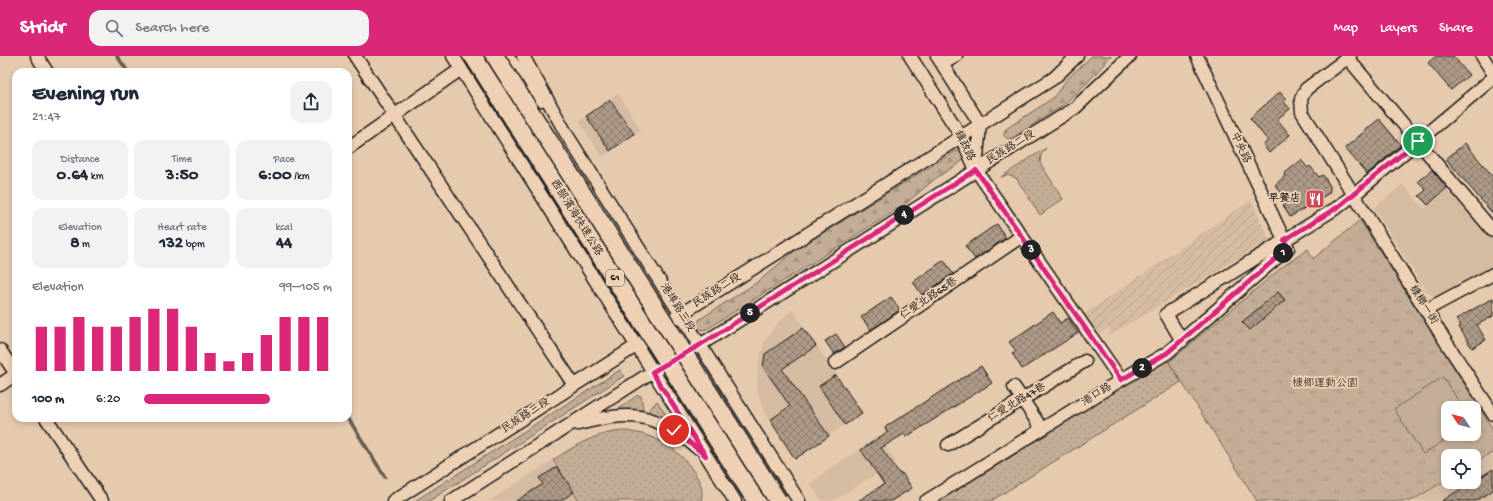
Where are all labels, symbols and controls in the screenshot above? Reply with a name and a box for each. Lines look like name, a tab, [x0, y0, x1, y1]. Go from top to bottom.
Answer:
search box	[89, 10, 369, 46]
text: Stridr	[20, 17, 65, 40]
icon: search	[103, 17, 125, 39]
text: Search here	[135, 19, 209, 37]
text: Map	[1334, 20, 1358, 37]
text: Layers	[1380, 20, 1417, 37]
text: Share	[1439, 20, 1473, 37]
button: share	[290, 81, 332, 123]
text: Evening run	[32, 82, 139, 108]
text: 21:47	[32, 110, 61, 125]
pin	[1401, 124, 1435, 158]
street label: 民族路二段	[984, 127, 1038, 168]
street label: 鎮政路	[951, 128, 978, 163]
street label: 中央路	[1228, 130, 1253, 165]
icon: arrive	[1407, 130, 1429, 152]
text: Distance	[61, 154, 99, 166]
text: Time	[172, 154, 192, 166]
text: Pace	[273, 154, 295, 166]
text: 0.64	[57, 166, 88, 186]
text: 3:50	[166, 166, 198, 186]
text: 6:00	[258, 166, 292, 186]
text: km	[88, 171, 103, 183]
text: /km	[292, 171, 310, 183]
street label: 西部濱海快速公路	[548, 176, 606, 258]
restaurant icon: 早餐店	[1304, 188, 1326, 210]
place label: 早餐店	[1268, 192, 1301, 205]
pin: 4	[894, 205, 914, 225]
text: 4	[901, 209, 907, 221]
text: Elevation	[58, 222, 102, 234]
text: Heart rate	[157, 222, 207, 234]
text: kcal	[275, 222, 293, 234]
text: 8	[70, 234, 79, 254]
text: 132	[159, 234, 183, 254]
text: 44	[276, 234, 292, 254]
text: m	[79, 239, 90, 251]
text: bpm	[183, 239, 205, 251]
pin: 3	[1021, 240, 1041, 260]
pin: 1	[1273, 243, 1293, 263]
text: 3	[1028, 244, 1034, 256]
text: 1	[1281, 247, 1285, 259]
road number: 61	[606, 270, 624, 286]
street label: 民族路二段	[690, 270, 744, 311]
street label: 仁愛北路65巷	[898, 275, 960, 323]
text: Elevation	[32, 280, 84, 295]
text: 99–105 m	[279, 280, 332, 295]
street label: 港埠路三段	[657, 281, 698, 335]
street label: 槺榔一街	[1406, 283, 1441, 328]
pin: 5	[740, 303, 760, 323]
text: 5	[747, 307, 753, 319]
pin: 2	[1132, 358, 1152, 378]
text: 2	[1139, 362, 1145, 374]
park label: 槺榔運動公園	[1292, 377, 1358, 390]
street label: 仁愛北路47巷	[985, 380, 1048, 425]
street label: 港口路	[1079, 380, 1114, 409]
text: 100 m	[32, 392, 64, 407]
text: 6:20	[96, 392, 120, 407]
street label: 民族路三段	[499, 395, 552, 436]
north arrow	[1441, 401, 1481, 441]
map controls	[1441, 401, 1481, 489]
pin	[657, 413, 691, 447]
icon: check	[663, 419, 685, 441]
button: locate	[1441, 449, 1481, 489]

